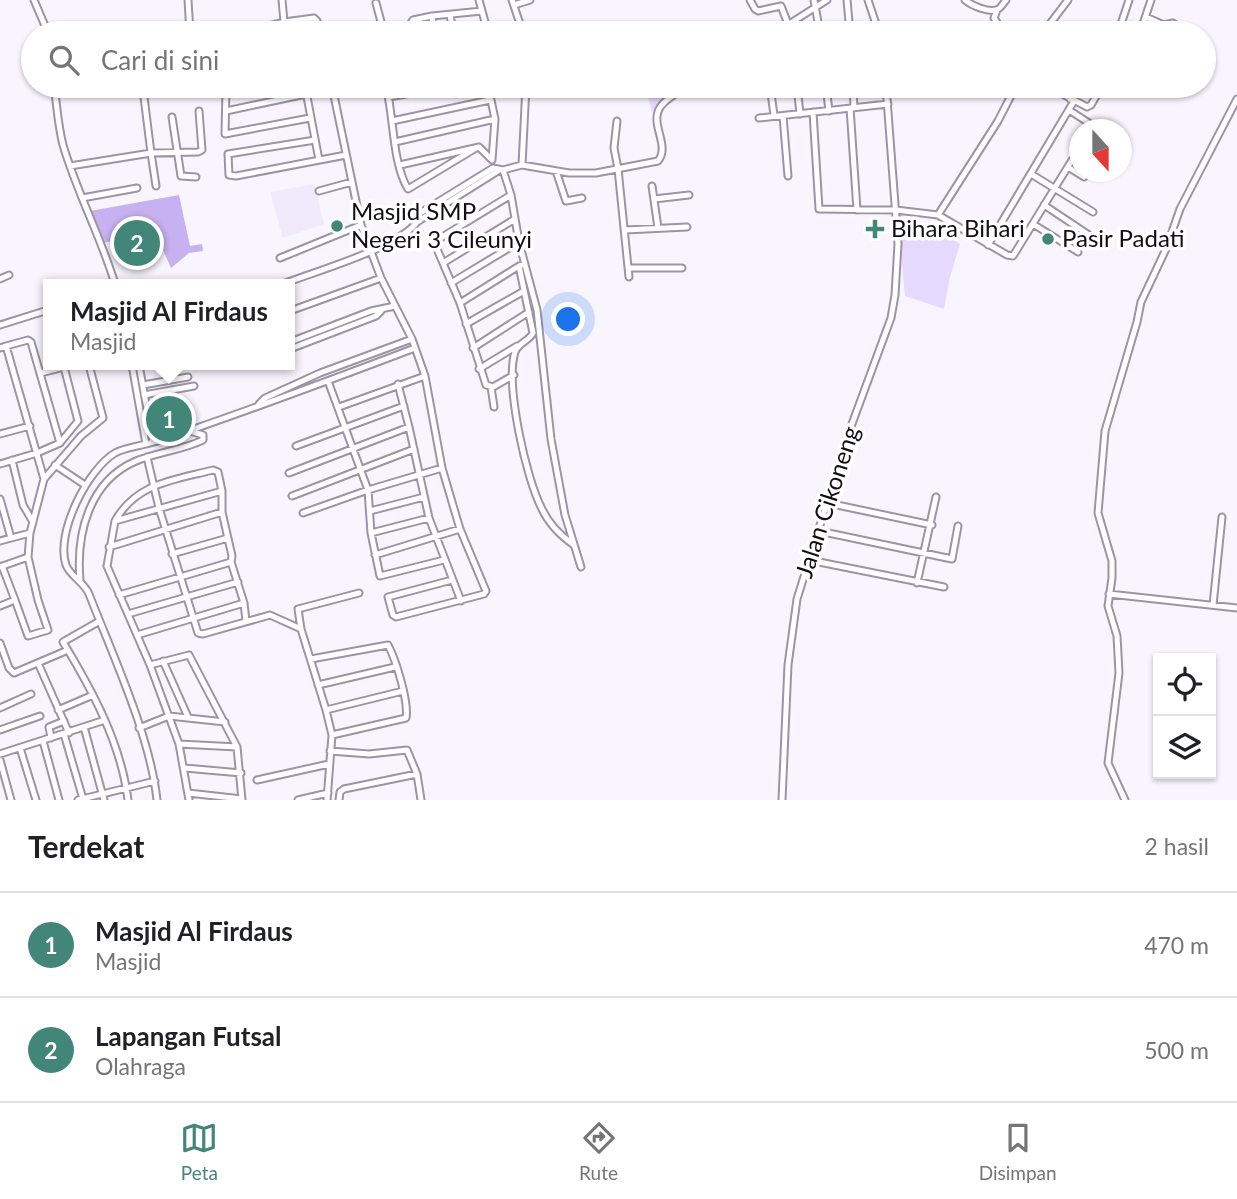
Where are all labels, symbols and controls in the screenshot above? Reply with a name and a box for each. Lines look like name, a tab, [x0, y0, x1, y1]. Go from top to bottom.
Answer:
search box	[21, 21, 1216, 98]
icon: search	[45, 41, 83, 79]
text: Cari di sini	[101, 44, 219, 76]
north arrow	[1069, 119, 1132, 182]
place label: Masjid SMP Negeri 3 Cileunyi	[351, 196, 532, 253]
place label: Bihara Bihari	[891, 213, 1025, 242]
pin: 2	[114, 217, 160, 269]
marker: Masjid SMP Negeri 3 Cileunyi	[329, 218, 345, 234]
marker: Bihara Bihari	[865, 219, 885, 239]
place label: Pasir Padati	[1062, 223, 1184, 252]
marker: Pasir Padati	[1040, 231, 1056, 247]
popup	[43, 279, 295, 370]
text: Masjid Al Firdaus	[70, 295, 268, 327]
your location	[551, 302, 585, 336]
text: Masjid	[70, 327, 136, 355]
pin: 1	[146, 393, 192, 445]
street label: Jalan Cikoneng	[788, 422, 865, 581]
map controls	[1153, 653, 1216, 779]
button: locate	[1153, 653, 1216, 716]
button: layers	[1153, 716, 1216, 779]
text: Terdekat	[28, 828, 144, 864]
text: 2 hasil	[1145, 832, 1209, 860]
text: Masjid Al Firdaus	[95, 915, 293, 947]
text: 1	[44, 931, 58, 959]
text: 470 m	[1144, 931, 1209, 959]
text: Masjid	[95, 947, 161, 975]
text: Lapangan Futsal	[95, 1020, 281, 1052]
text: 2	[44, 1036, 58, 1064]
text: 500 m	[1144, 1036, 1209, 1064]
text: Olahraga	[95, 1052, 186, 1080]
tab: Peta	[180, 1119, 218, 1184]
tab: Rute	[579, 1119, 618, 1184]
tab: Disimpan	[979, 1119, 1057, 1184]

